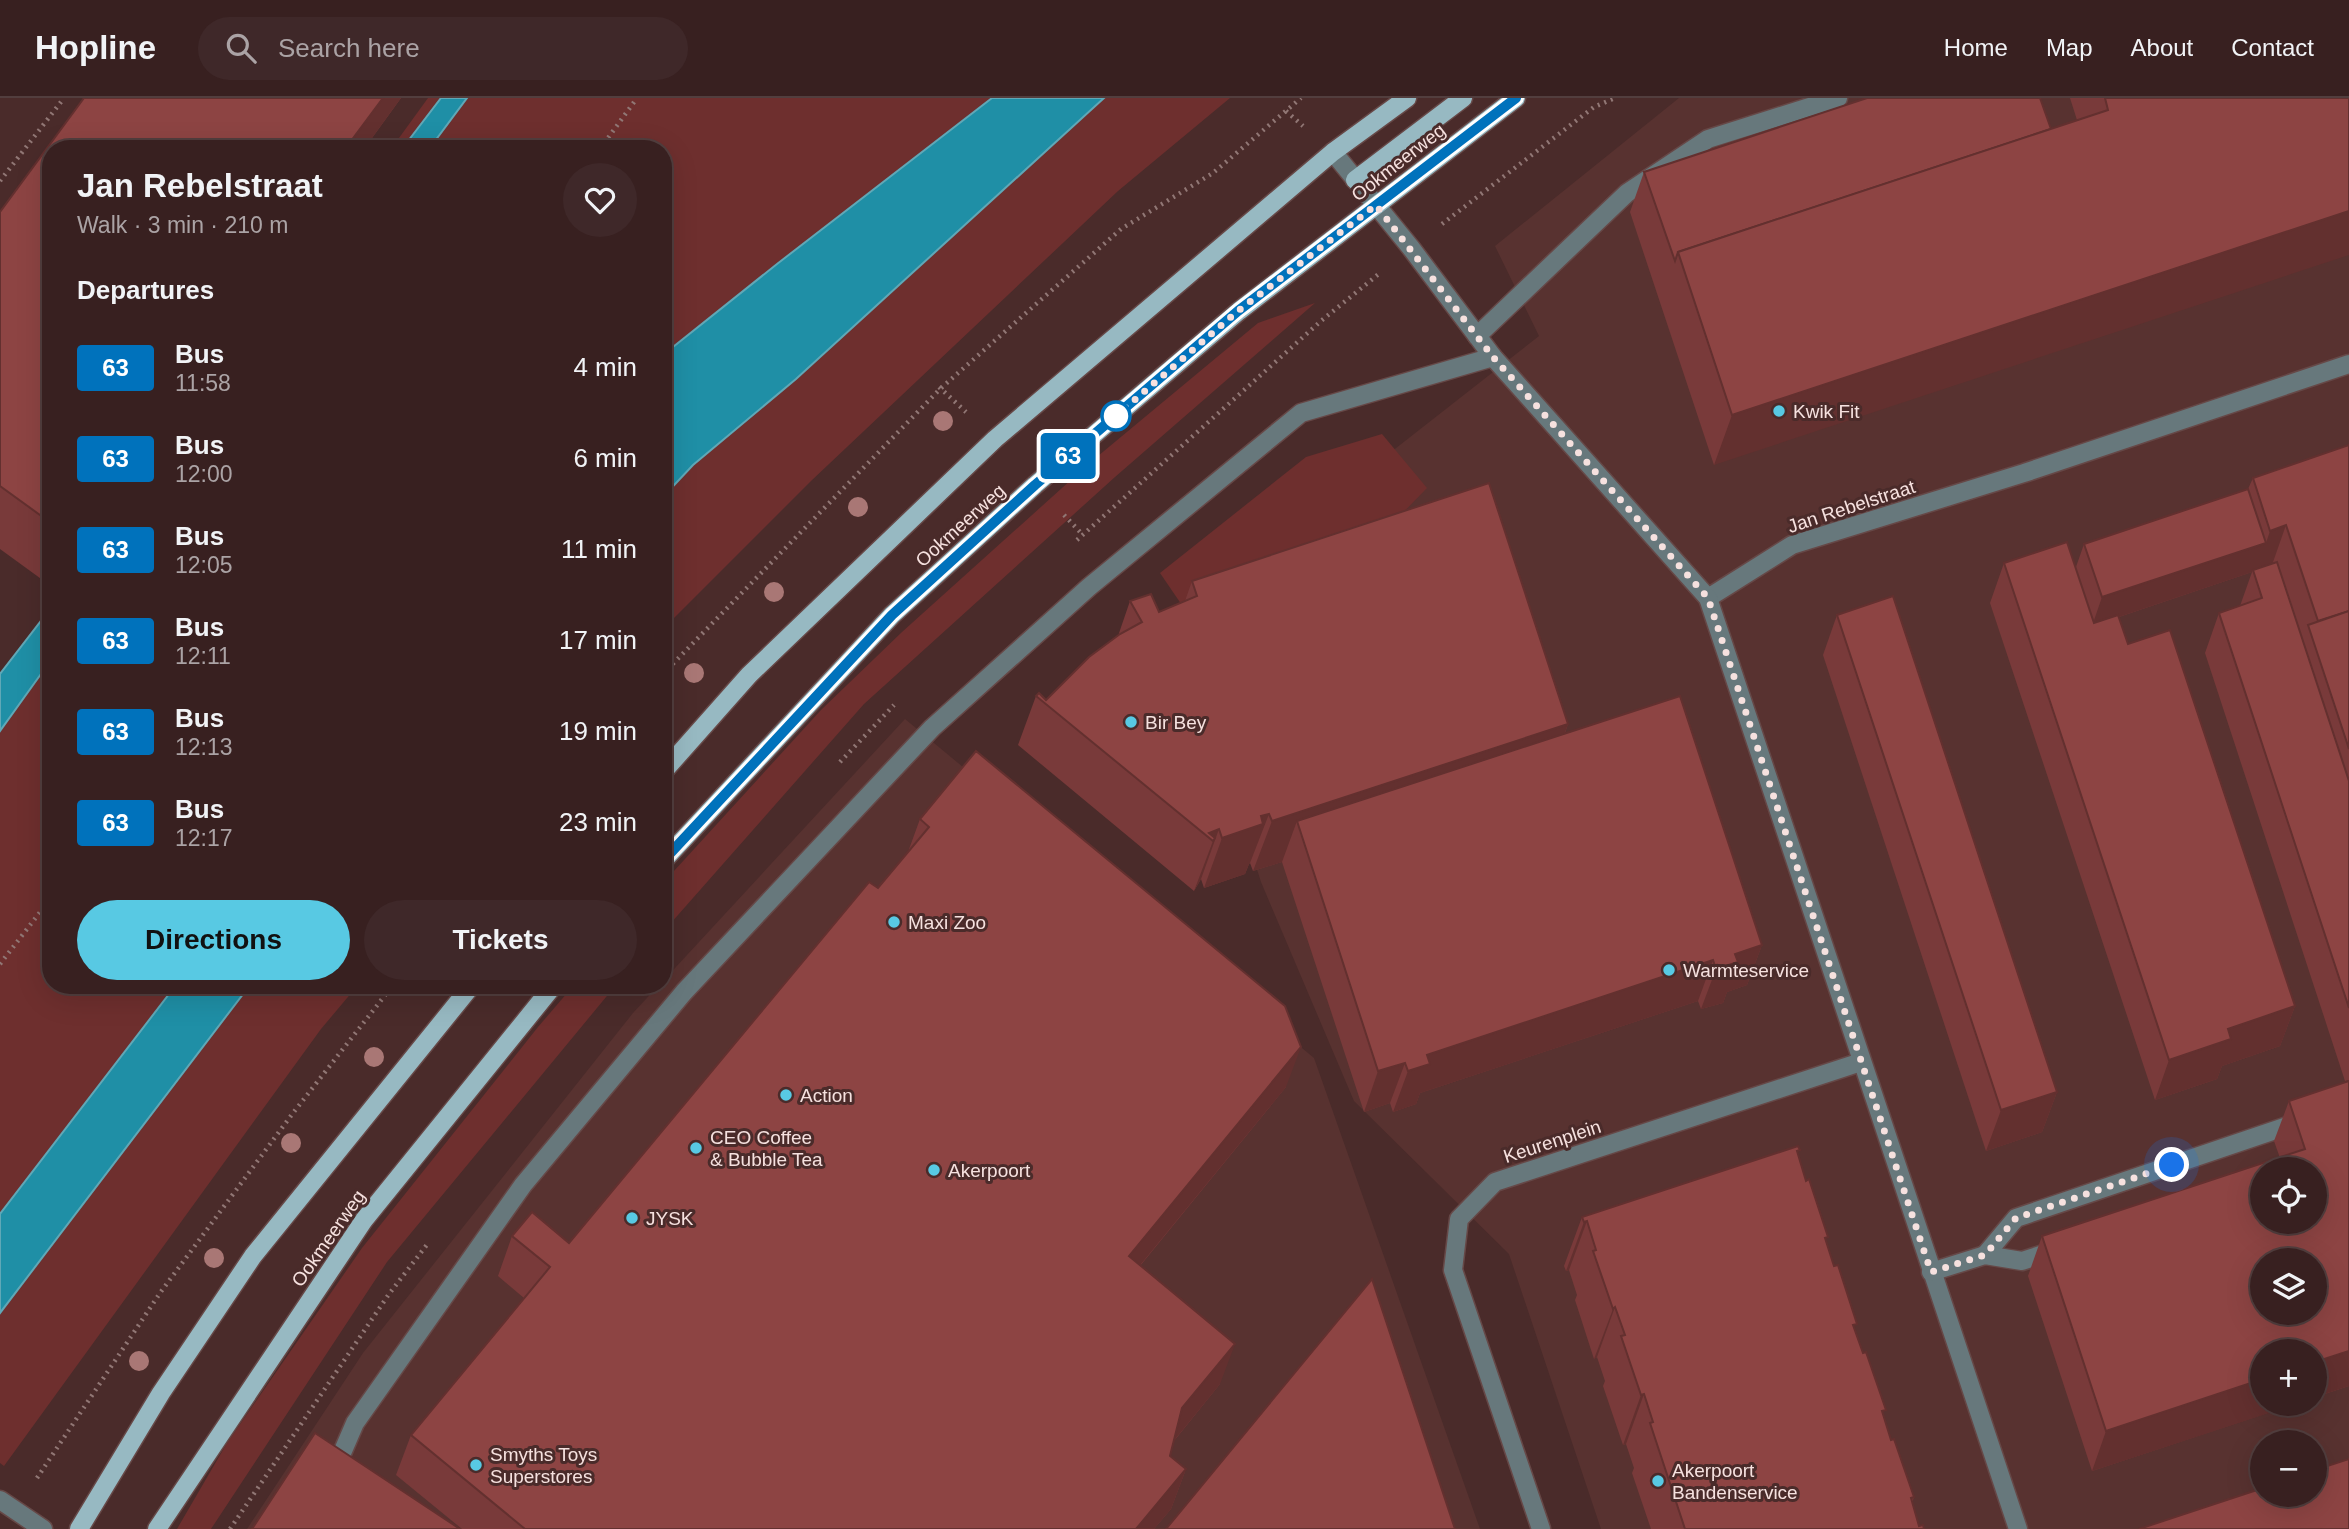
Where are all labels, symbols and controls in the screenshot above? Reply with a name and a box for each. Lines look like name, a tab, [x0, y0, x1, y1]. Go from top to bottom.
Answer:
search box	[198, 17, 688, 80]
text: Hopline	[35, 29, 156, 66]
icon: search	[222, 29, 260, 67]
text: Search here	[278, 33, 420, 63]
text: Home	[1944, 34, 2008, 61]
text: Map	[2046, 34, 2093, 61]
text: About	[2131, 34, 2193, 61]
text: Contact	[2231, 34, 2314, 61]
street label: Ookmeerweg	[1347, 119, 1449, 205]
button: heart	[563, 163, 637, 237]
text: Jan Rebelstraat	[77, 167, 323, 204]
text: Walk · 3 min · 210 m	[77, 212, 288, 238]
text: Departures	[77, 275, 214, 305]
text: Bus	[175, 339, 224, 369]
text: 4 min	[573, 352, 637, 382]
text: 63	[102, 354, 129, 381]
text: 11:58	[175, 370, 231, 396]
unlabelled marker	[1101, 401, 1131, 431]
place label: Kwik Fit	[1793, 401, 1860, 422]
marker: Kwik Fit	[1771, 403, 1787, 419]
text: Bus	[175, 430, 224, 460]
line badge: 63	[1036, 433, 1100, 479]
text: 63	[1055, 442, 1081, 469]
text: 6 min	[573, 443, 637, 473]
text: 63	[102, 445, 129, 472]
text: 12:00	[175, 461, 233, 487]
street label: Jan Rebelstraat	[1785, 476, 1918, 537]
street label: Ookmeerweg	[911, 480, 1009, 571]
text: Bus	[175, 521, 224, 551]
text: 11 min	[561, 534, 637, 564]
text: 63	[102, 536, 129, 563]
text: 12:05	[175, 552, 233, 578]
text: Bus	[175, 612, 224, 642]
text: 17 min	[559, 625, 637, 655]
text: 63	[102, 627, 129, 654]
text: 12:11	[175, 643, 231, 669]
text: Bus	[175, 703, 224, 733]
place label: Bir Bey	[1145, 712, 1207, 733]
marker: Bir Bey	[1123, 714, 1139, 730]
text: 19 min	[559, 716, 637, 746]
text: 63	[102, 718, 129, 745]
text: 12:13	[175, 734, 233, 760]
text: Bus	[175, 794, 224, 824]
text: 23 min	[559, 807, 637, 837]
text: 63	[102, 809, 129, 836]
text: 12:17	[175, 825, 233, 851]
button: Directions	[77, 900, 350, 980]
button: Tickets	[364, 900, 637, 980]
place label: Maxi Zoo	[908, 912, 986, 933]
marker: Maxi Zoo	[886, 914, 902, 930]
place label: Warmteservice	[1683, 960, 1809, 981]
marker: Warmteservice	[1661, 962, 1677, 978]
place label: Action	[800, 1085, 853, 1106]
marker: Action	[778, 1087, 794, 1103]
street label: Keurenplein	[1501, 1116, 1604, 1167]
place label: CEO Coffee & Bubble Tea	[710, 1127, 823, 1170]
marker: CEO Coffee & Bubble Tea	[688, 1140, 704, 1156]
your location	[2154, 1147, 2189, 1182]
map controls	[2250, 1157, 2327, 1507]
button: locate	[2250, 1157, 2327, 1234]
place label: Akerpoort	[948, 1160, 1031, 1181]
marker: Akerpoort	[926, 1162, 942, 1178]
street label: Ookmeerweg	[287, 1186, 369, 1291]
place label: JYSK	[646, 1208, 694, 1229]
marker: JYSK	[624, 1210, 640, 1226]
button: layers	[2250, 1248, 2327, 1325]
button: +	[2250, 1339, 2327, 1416]
button: −	[2250, 1430, 2327, 1507]
place label: Smyths Toys Superstores	[490, 1444, 597, 1487]
marker: Smyths Toys Superstores	[468, 1457, 484, 1473]
place label: Akerpoort Bandenservice	[1672, 1460, 1798, 1503]
marker: Akerpoort Bandenservice	[1650, 1473, 1666, 1489]

